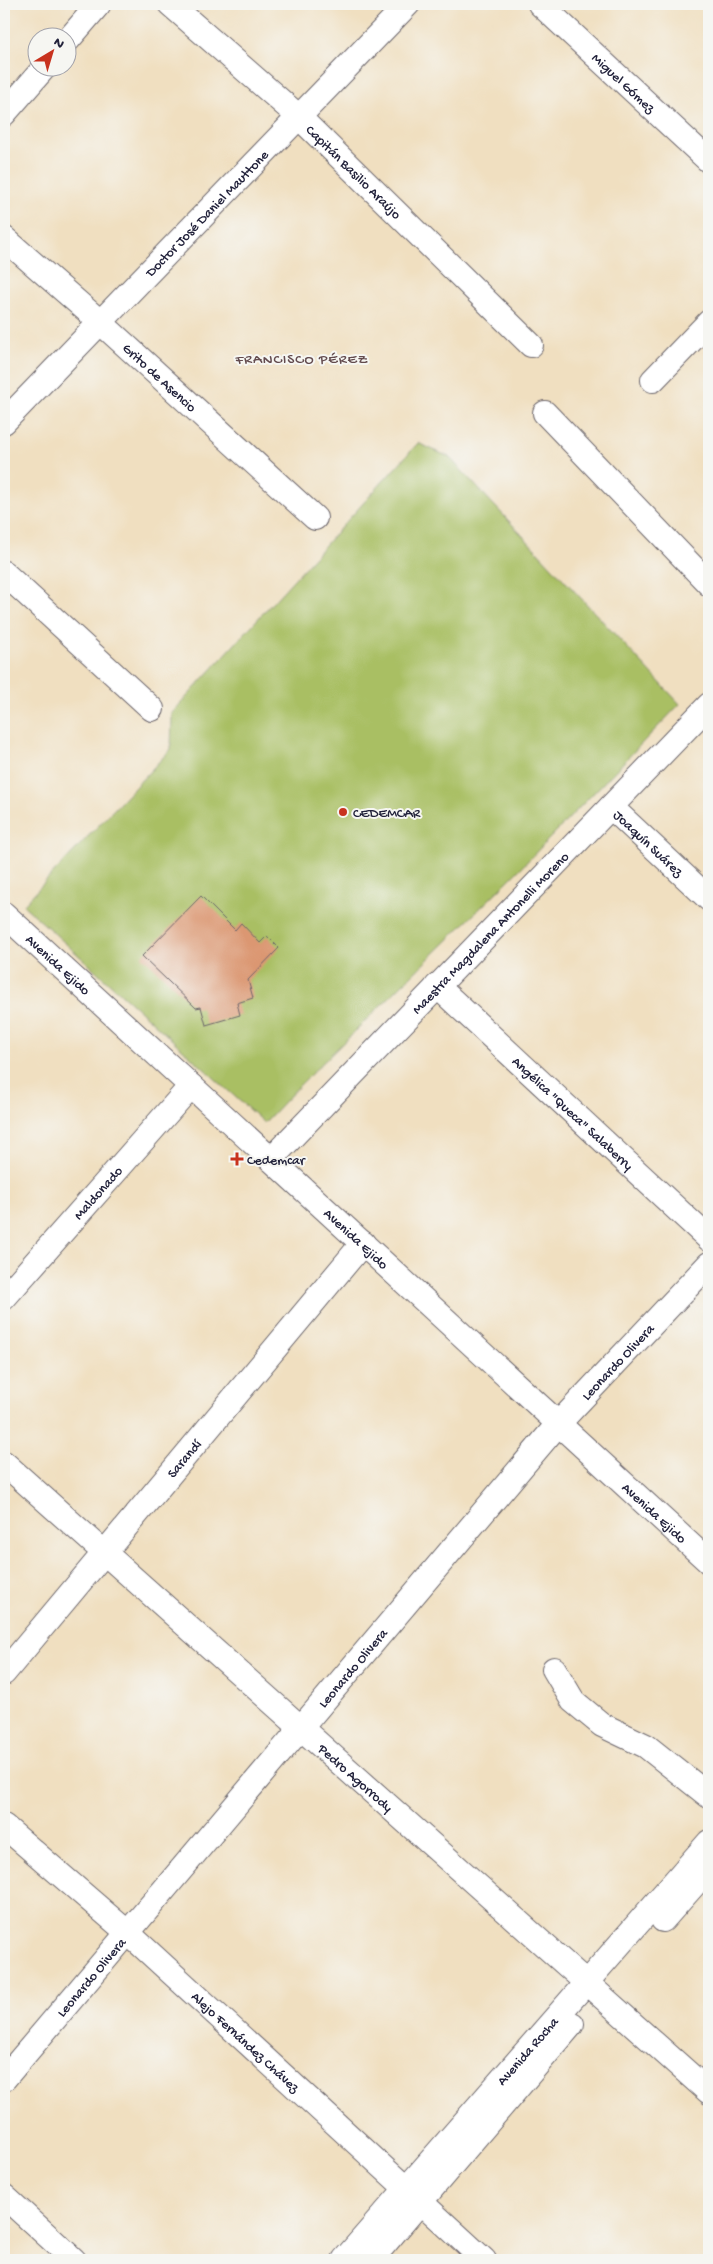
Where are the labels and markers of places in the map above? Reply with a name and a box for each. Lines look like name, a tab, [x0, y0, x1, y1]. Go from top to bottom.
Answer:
marker: CEDEMCAR	[337, 806, 349, 818]
place label: CEDEMCAR	[353, 806, 421, 823]
marker: Cedemcar	[231, 1153, 243, 1165]
place label: Cedemcar	[247, 1153, 306, 1170]

